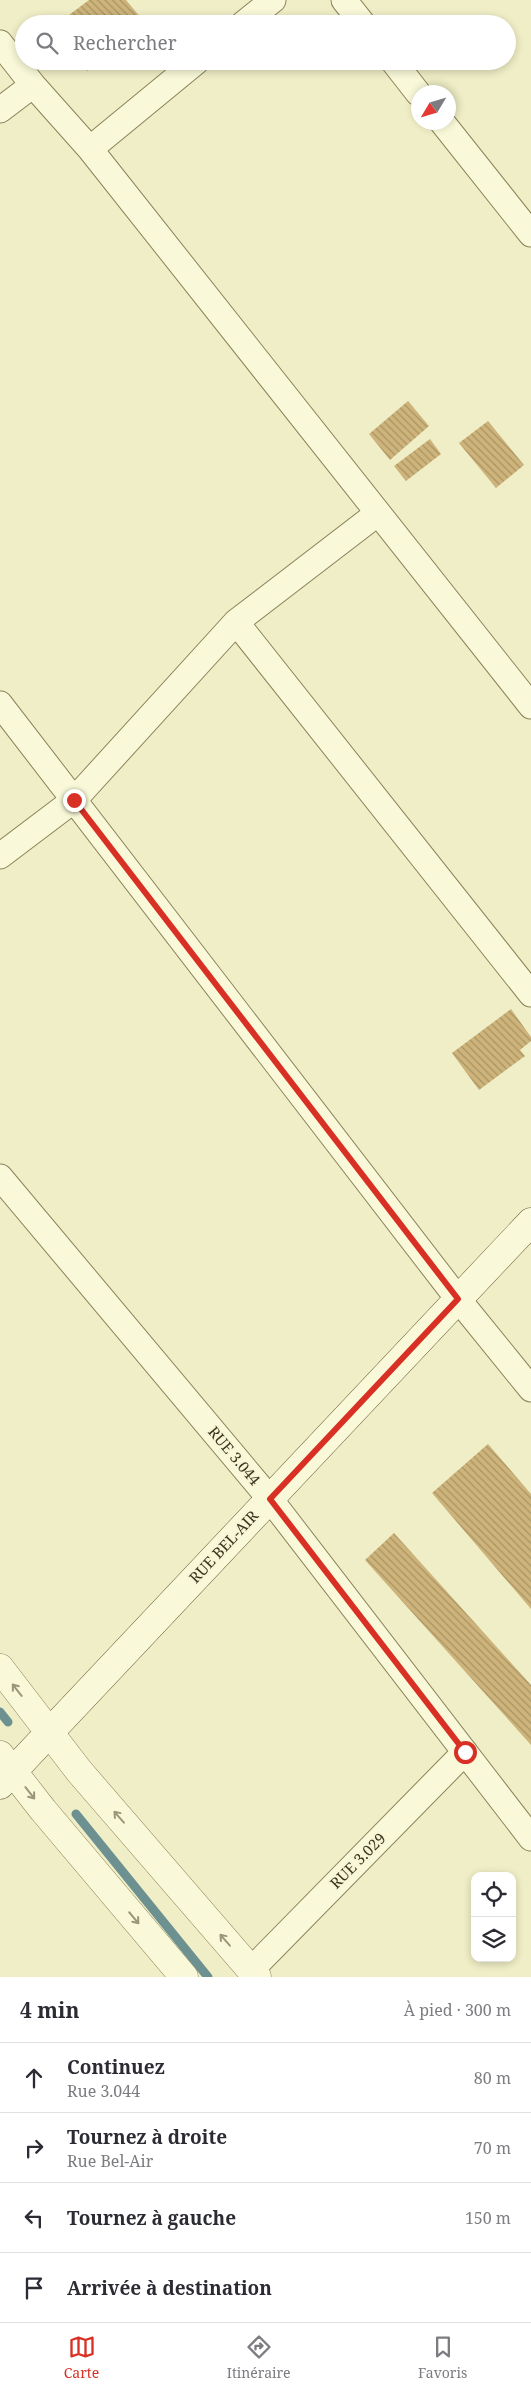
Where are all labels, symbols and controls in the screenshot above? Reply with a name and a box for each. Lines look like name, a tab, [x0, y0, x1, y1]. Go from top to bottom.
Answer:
search box	[15, 15, 516, 70]
icon: search	[33, 29, 61, 57]
text: Rechercher	[73, 30, 177, 56]
north arrow	[411, 85, 456, 130]
route end	[63, 789, 86, 812]
street label: RUE 3.044	[204, 1422, 266, 1489]
street label: RUE BEL-AIR	[184, 1505, 262, 1587]
one-way arrow	[12, 1683, 22, 1697]
route start	[454, 1741, 477, 1764]
one-way arrow	[24, 1787, 35, 1800]
one-way arrow	[114, 1811, 125, 1824]
street label: RUE 3.029	[325, 1828, 389, 1892]
map controls	[471, 1872, 516, 1962]
button: locate	[471, 1872, 516, 1917]
one-way arrow	[128, 1911, 139, 1924]
button: layers	[471, 1917, 516, 1962]
one-way arrow	[220, 1934, 231, 1947]
text: 4 min	[20, 1996, 79, 2024]
text: À pied · 300 m	[404, 1999, 511, 2021]
text: Continuez	[67, 2054, 165, 2080]
icon: ahead	[20, 2064, 48, 2092]
text: 80 m	[474, 2067, 511, 2089]
text: Rue 3.044	[67, 2080, 140, 2102]
text: Tournez à droite	[67, 2124, 227, 2150]
icon: right	[20, 2134, 48, 2162]
text: 70 m	[474, 2137, 511, 2159]
text: Rue Bel-Air	[67, 2150, 153, 2172]
icon: left	[20, 2204, 48, 2232]
text: Tournez à gauche	[67, 2205, 236, 2231]
text: 150 m	[465, 2207, 511, 2229]
icon: arrive	[20, 2274, 48, 2302]
text: Arrivée à destination	[67, 2275, 272, 2301]
tab: Carte	[64, 2333, 99, 2382]
tab: Itinéraire	[227, 2333, 291, 2382]
tab: Favoris	[418, 2333, 467, 2382]

